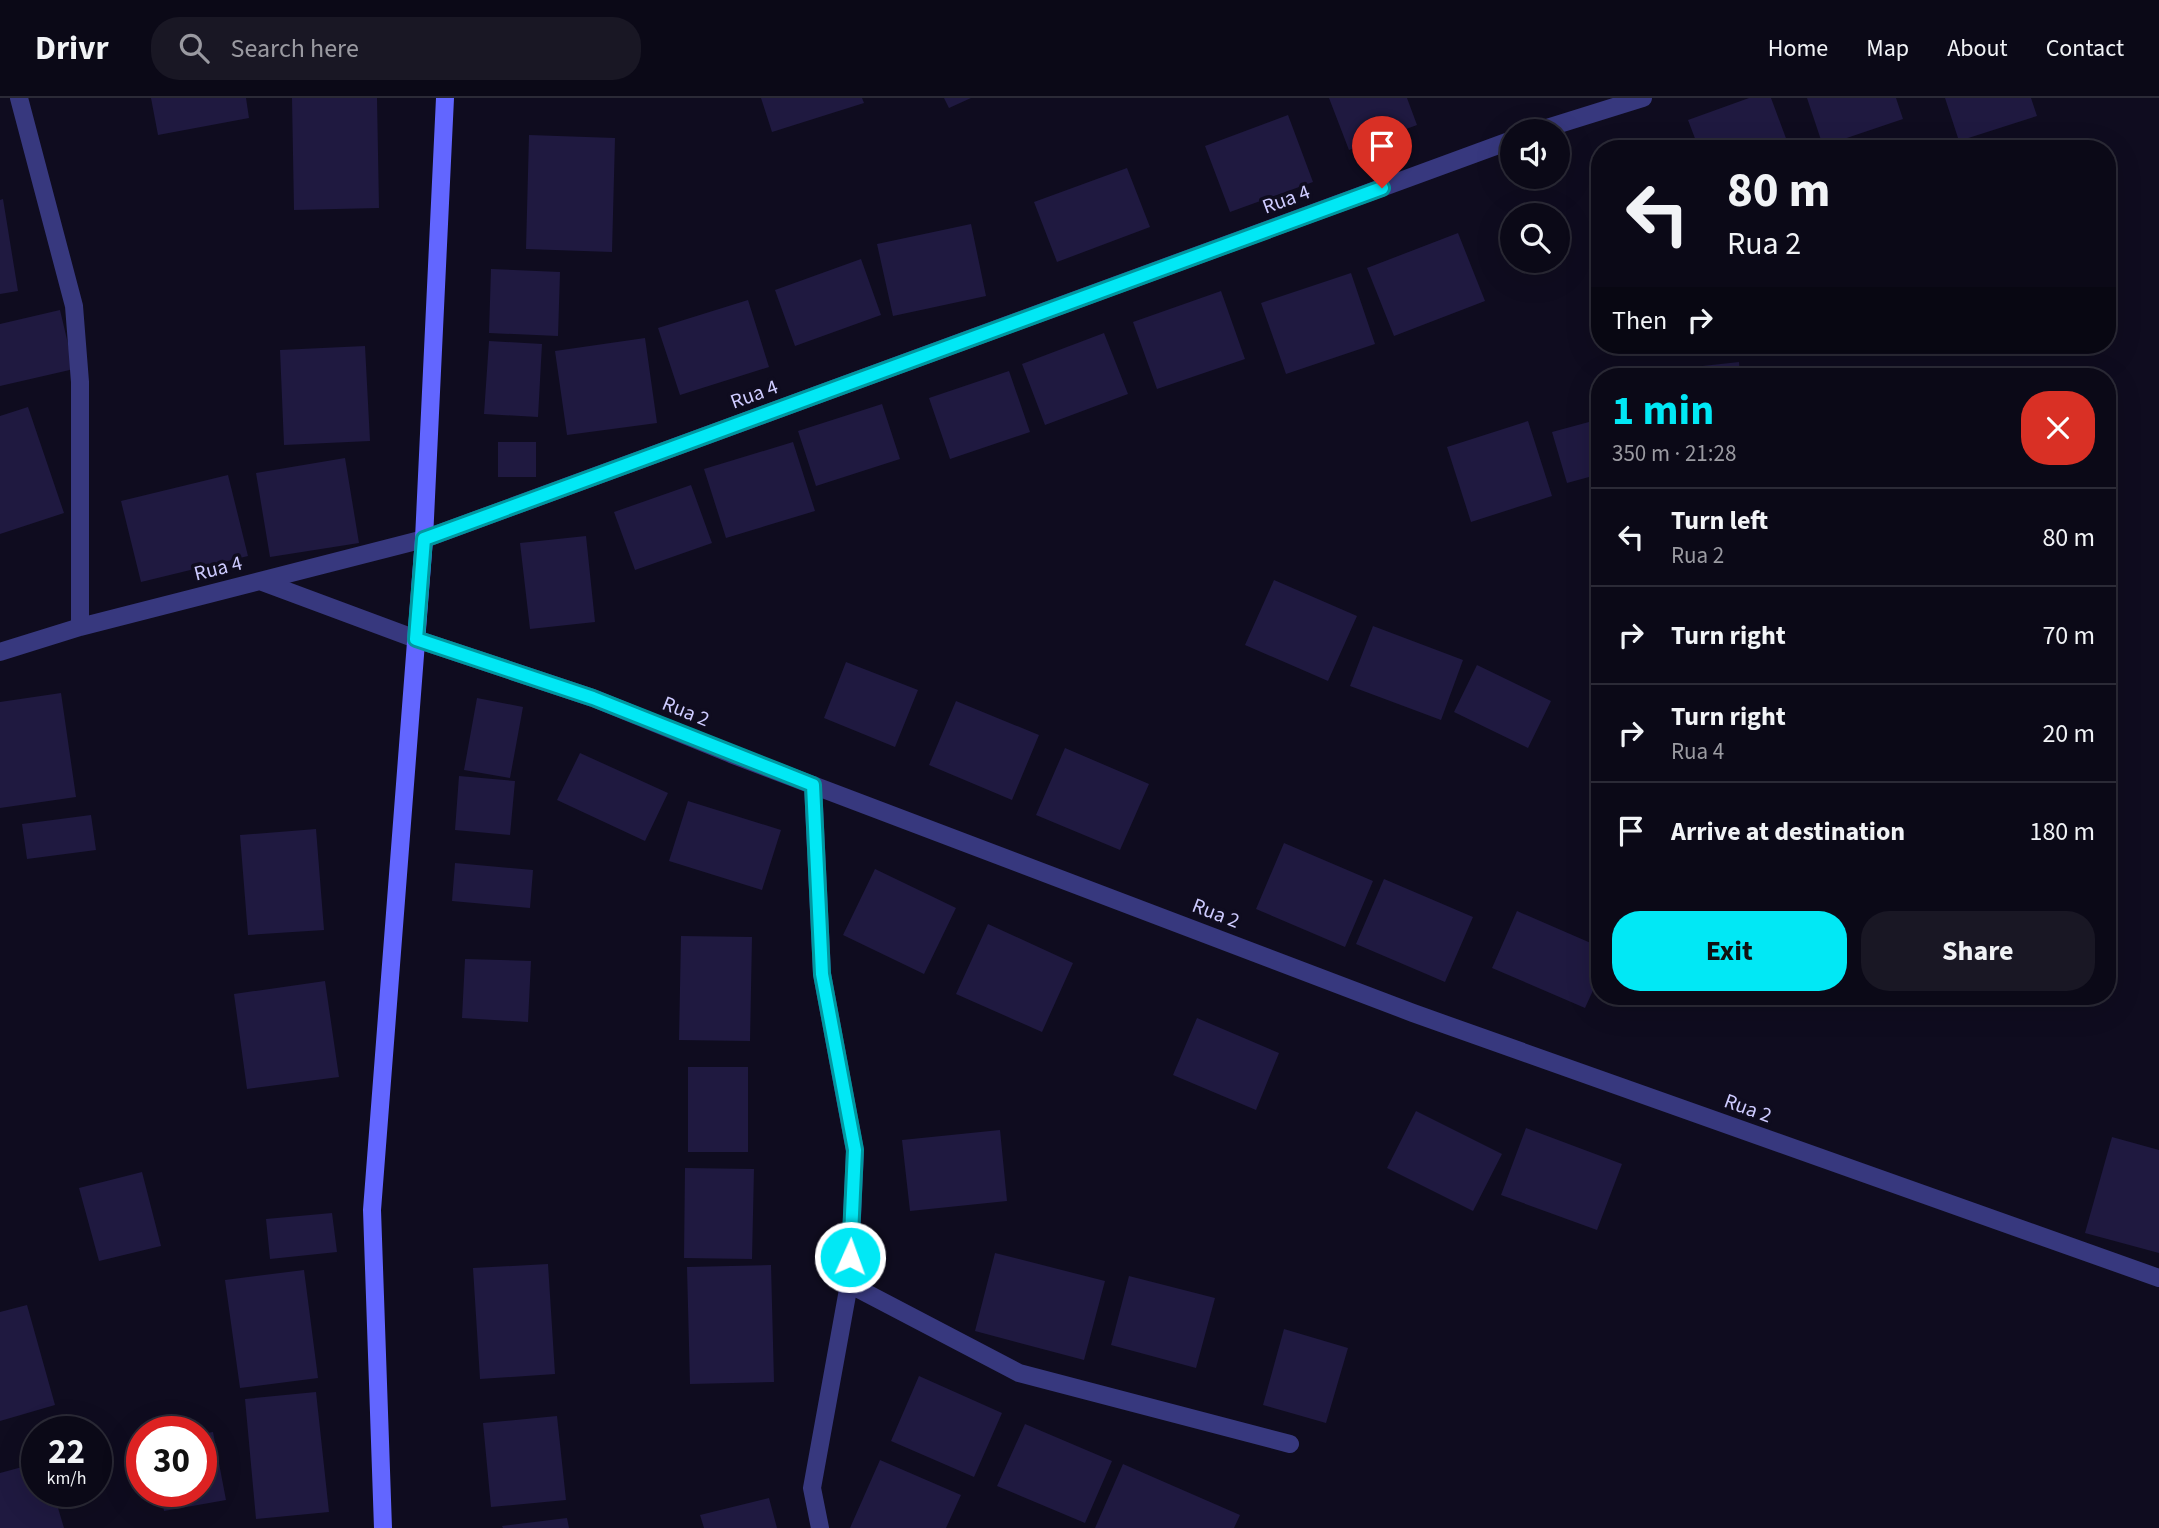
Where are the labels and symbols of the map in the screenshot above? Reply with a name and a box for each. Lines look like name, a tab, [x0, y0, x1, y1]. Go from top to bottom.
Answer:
pin	[1352, 116, 1412, 188]
street label: Rua 4	[1258, 177, 1314, 221]
street label: Rua 4	[726, 372, 782, 416]
street label: Rua 4	[191, 548, 245, 588]
street label: Rua 2	[658, 688, 714, 734]
street label: Rua 2	[1188, 890, 1244, 936]
street label: Rua 2	[1720, 1086, 1776, 1130]
position arrow	[813, 1220, 887, 1294]
speed limit sign: 30	[126, 1416, 217, 1507]

